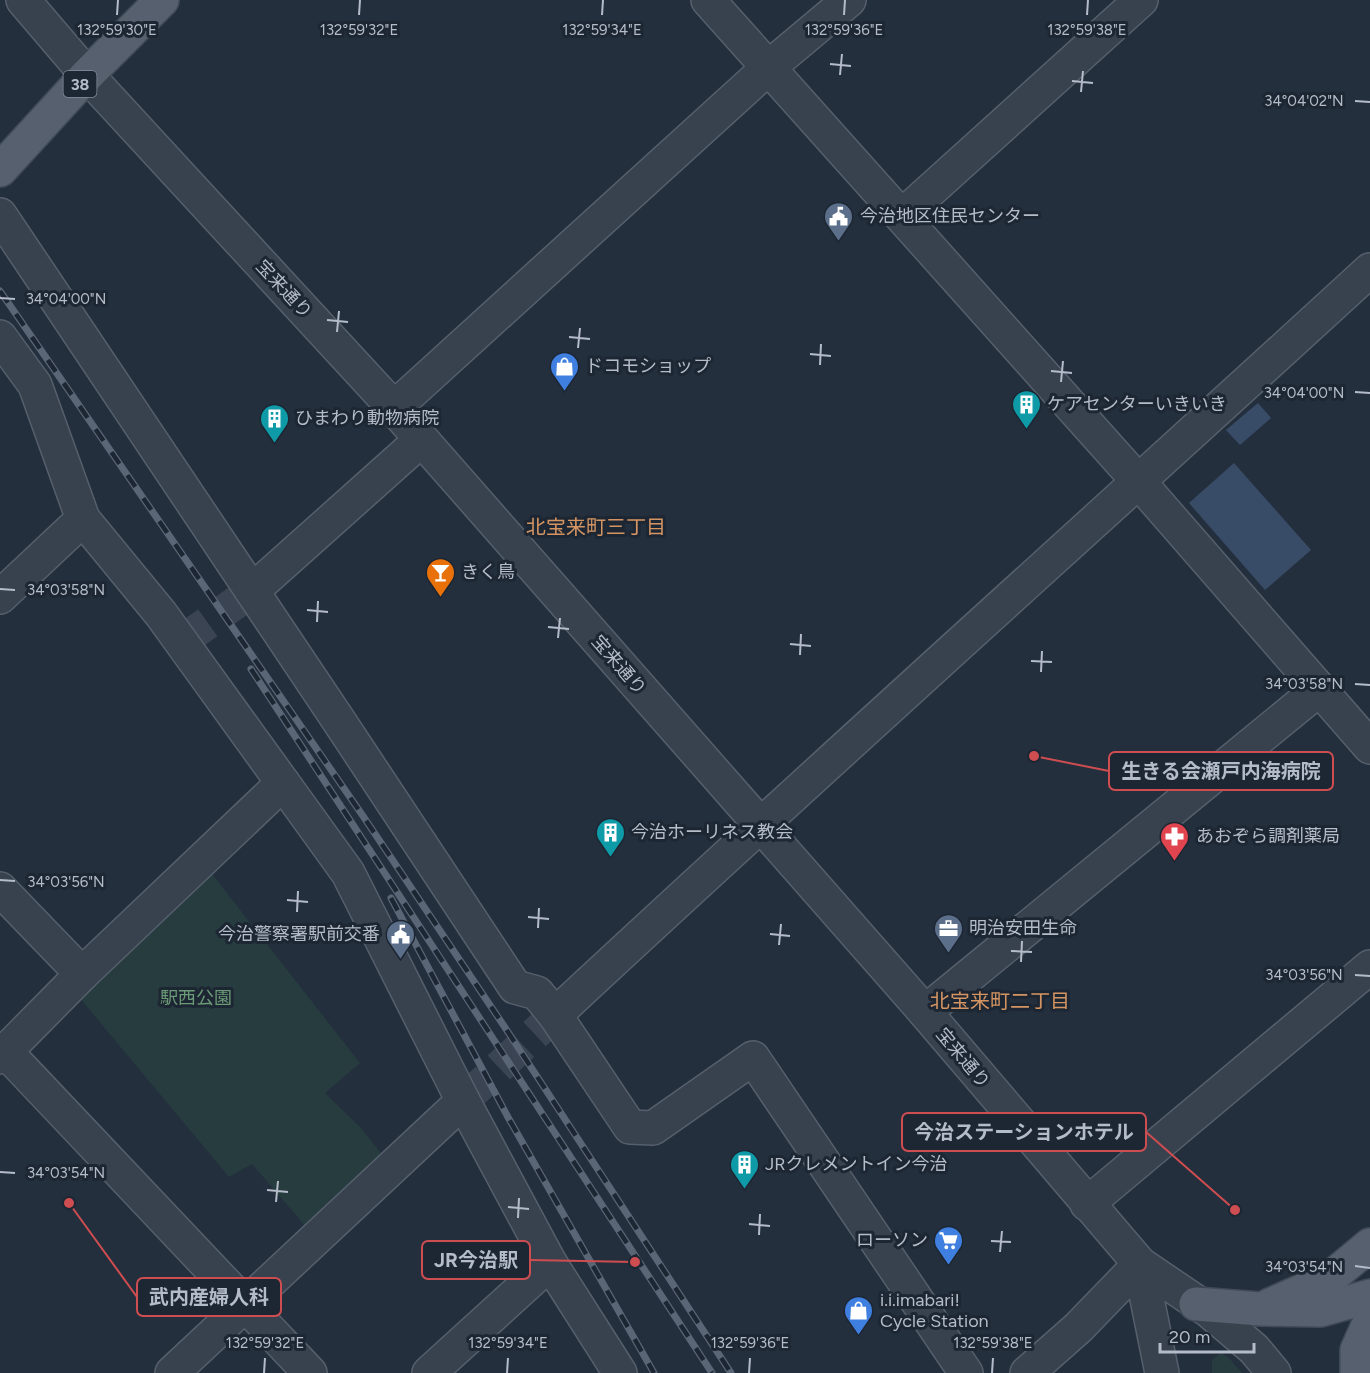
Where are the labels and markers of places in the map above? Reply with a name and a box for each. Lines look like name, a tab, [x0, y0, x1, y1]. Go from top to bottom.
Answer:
public building icon: 今治地区住民センター	[823, 200, 855, 242]
place label: 今治地区住民センター	[860, 205, 1040, 227]
shop icon: ドコモショップ	[548, 350, 580, 392]
place label: ドコモショップ	[585, 355, 711, 377]
building icon: ケアセンターいきいき	[1010, 388, 1042, 430]
place label: ケアセンターいきいき	[1047, 393, 1227, 415]
building icon: ひまわり動物病院	[258, 402, 290, 444]
place label: ひまわり動物病院	[295, 407, 439, 429]
bar icon: きく鳥	[424, 556, 456, 598]
place label: きく鳥	[461, 561, 515, 583]
callout: 生きる会瀬戸内海病院	[1109, 752, 1333, 790]
building icon: 今治ホーリネス教会	[594, 816, 626, 858]
pharmacy icon: あおぞら調剤薬局	[1159, 820, 1191, 862]
place label: 今治ホーリネス教会	[631, 821, 793, 843]
place label: あおぞら調剤薬局	[1196, 825, 1340, 847]
office icon: 明治安田生命	[932, 912, 964, 954]
place label: 明治安田生命	[969, 917, 1077, 939]
public building icon: 今治警察署駅前交番	[385, 918, 417, 960]
place label: 今治警察署駅前交番	[218, 923, 380, 945]
callout: 今治ステーションホテル	[902, 1113, 1146, 1151]
building icon: JRクレメントイン今治	[728, 1148, 760, 1190]
place label: JRクレメントイン今治	[765, 1153, 948, 1175]
supermarket icon: ローソン	[933, 1224, 965, 1266]
place label: ローソン	[856, 1229, 928, 1251]
callout: JR今治駅	[422, 1241, 530, 1279]
callout: 武内産婦人科	[137, 1278, 281, 1316]
place label: i.i.imabari! Cycle Station	[880, 1289, 989, 1332]
shop icon: i.i.imabari! Cycle Station	[843, 1294, 875, 1336]

